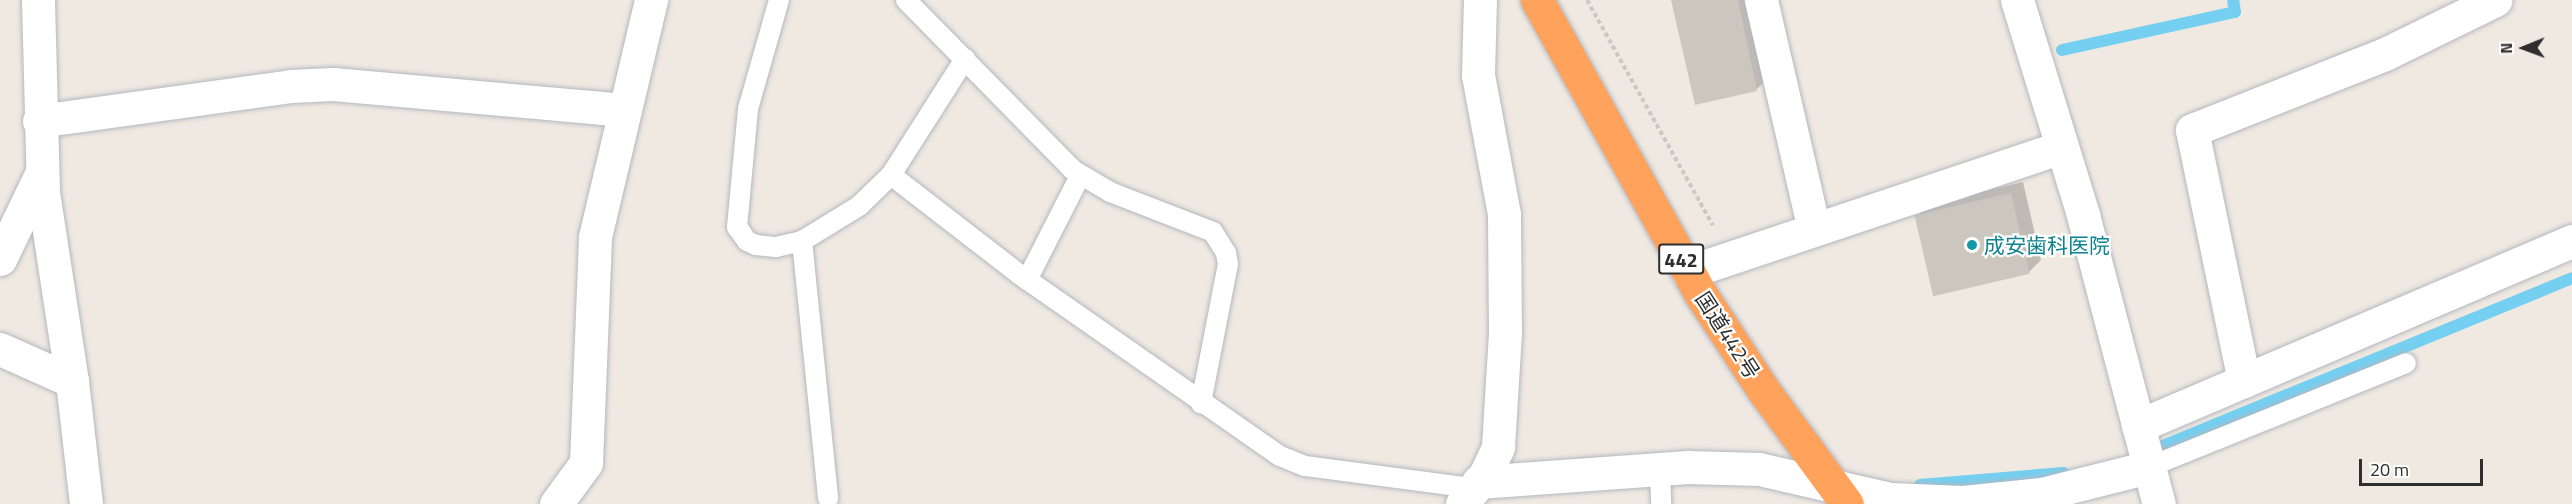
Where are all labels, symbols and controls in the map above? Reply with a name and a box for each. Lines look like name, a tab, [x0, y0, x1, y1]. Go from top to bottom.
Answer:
north arrow	[2494, 18, 2554, 78]
text: N	[2494, 43, 2518, 54]
place label: 成安歯科医院	[1984, 232, 2110, 258]
marker: 成安歯科医院	[1965, 238, 1979, 252]
road number: 442	[1657, 242, 1705, 276]
street label: 国道442号	[1691, 287, 1765, 383]
scale bar	[2362, 447, 2486, 485]
text: 20 m	[2370, 456, 2409, 483]

